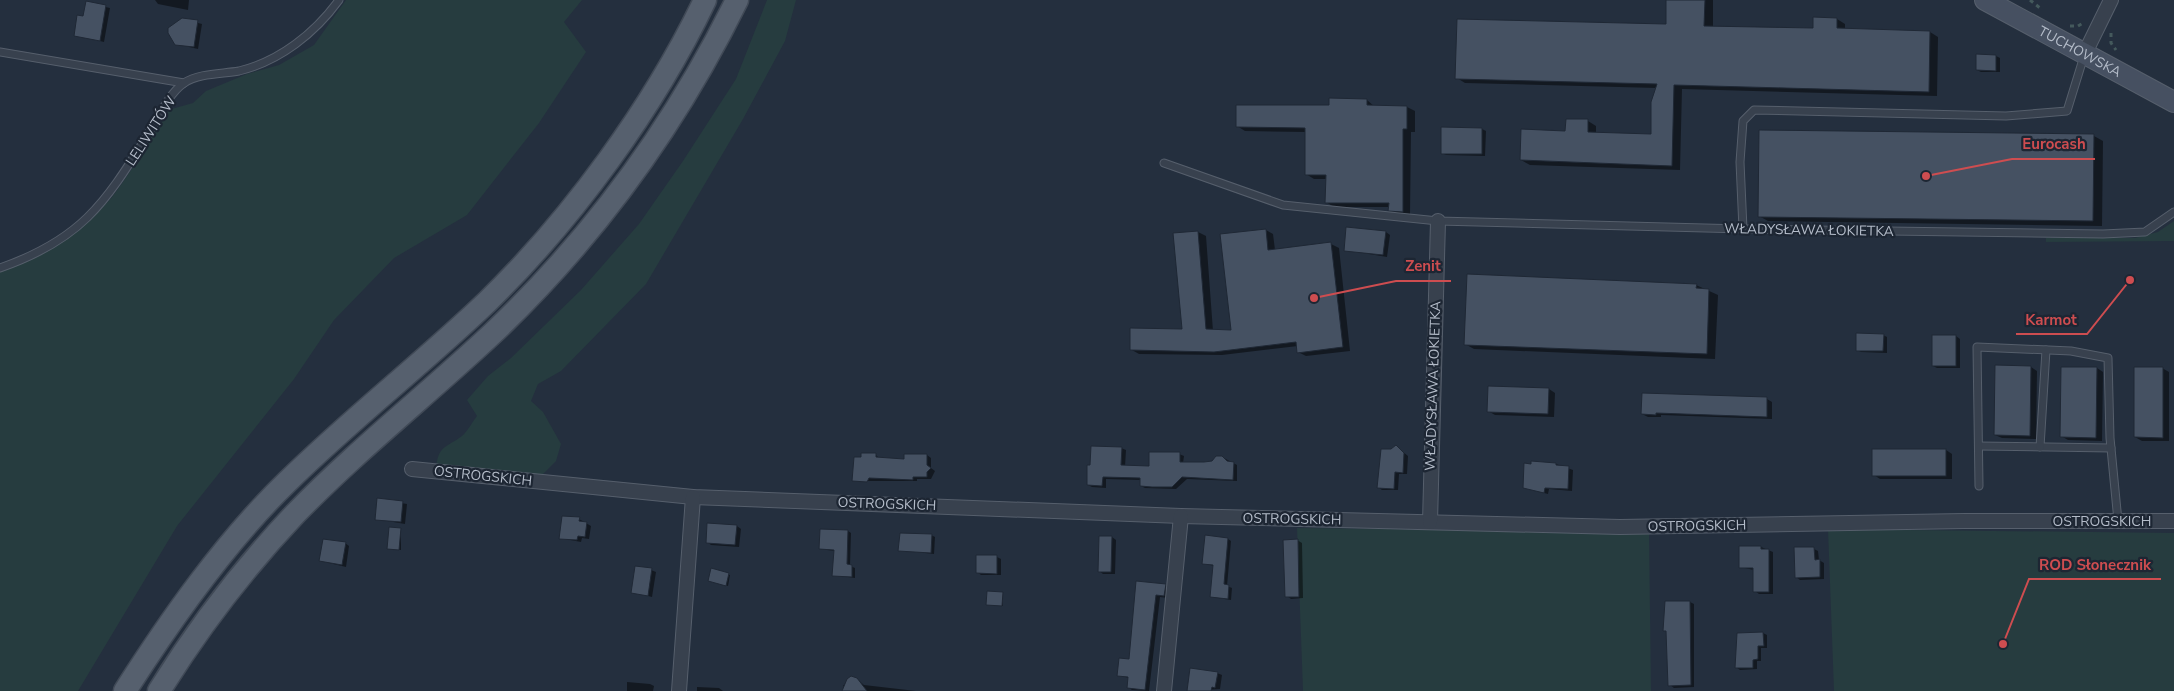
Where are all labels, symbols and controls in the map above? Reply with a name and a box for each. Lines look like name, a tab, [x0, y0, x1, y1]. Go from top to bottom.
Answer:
street label: TUCHOWSKA	[2035, 21, 2125, 81]
street label: LELIWITÓW	[121, 92, 181, 170]
callout: Eurocash	[2012, 129, 2095, 159]
text: Eurocash	[2022, 134, 2086, 154]
street label: WŁADYSŁAWA ŁOKIETKA	[1724, 219, 1894, 241]
callout: Zenit	[1396, 251, 1451, 281]
text: Zenit	[1405, 256, 1441, 276]
street label: WŁADYSŁAWA ŁOKIETKA	[1421, 301, 1445, 471]
callout: Karmot	[2016, 304, 2087, 334]
text: Karmot	[2025, 310, 2077, 330]
street label: OSTROGSKICH	[433, 461, 533, 491]
street label: OSTROGSKICH	[837, 493, 937, 515]
street label: OSTROGSKICH	[1242, 509, 1342, 529]
street label: OSTROGSKICH	[2053, 512, 2151, 531]
street label: OSTROGSKICH	[1647, 516, 1747, 536]
callout: ROD Słonecznik	[2029, 549, 2161, 579]
text: ROD Słonecznik	[2039, 555, 2152, 575]

